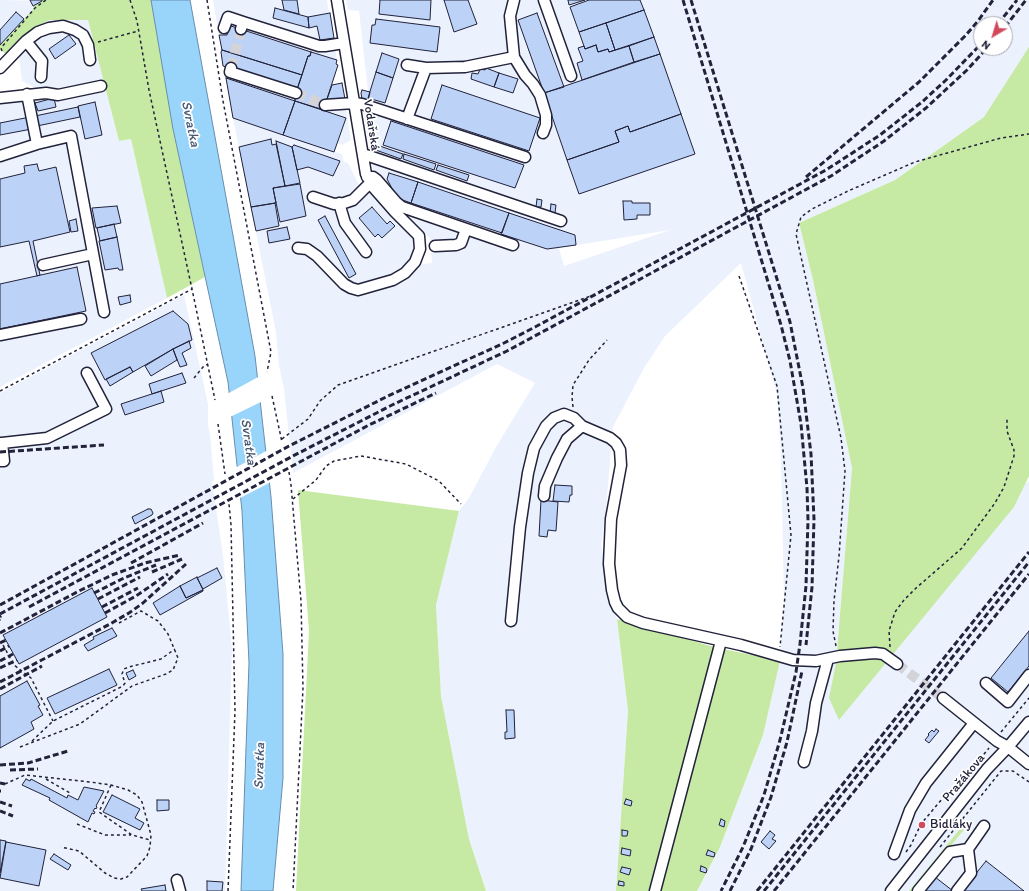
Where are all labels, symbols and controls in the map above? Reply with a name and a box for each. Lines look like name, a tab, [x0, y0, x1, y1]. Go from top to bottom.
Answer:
north arrow	[973, 16, 1013, 56]
text: N	[979, 38, 993, 52]
street label: Vodařská	[359, 98, 383, 152]
water label: Svratka	[177, 100, 203, 148]
water label: Svratka	[236, 418, 260, 466]
water label: Svratka	[251, 743, 269, 789]
street label: Pražákova	[939, 751, 989, 805]
place label: Bidláky	[930, 817, 972, 833]
marker: Bidláky	[917, 820, 927, 830]

